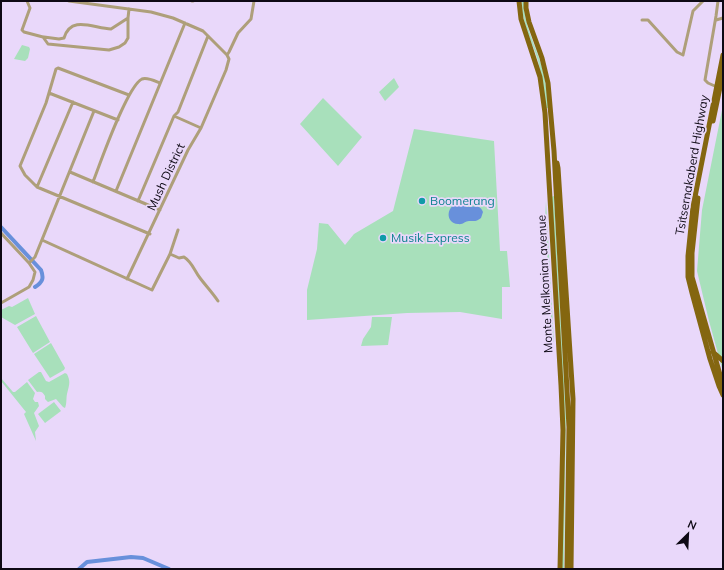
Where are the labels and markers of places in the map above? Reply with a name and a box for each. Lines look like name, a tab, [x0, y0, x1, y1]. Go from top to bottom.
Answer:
place label: Boomerang	[430, 193, 495, 208]
marker: Boomerang	[417, 196, 427, 206]
place label: Musik Express	[391, 230, 470, 245]
marker: Musik Express	[378, 233, 388, 243]

